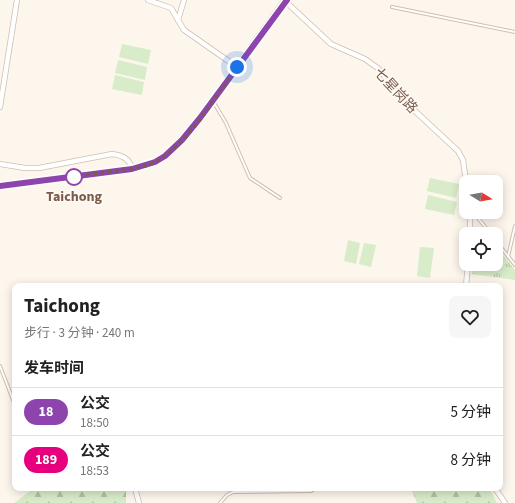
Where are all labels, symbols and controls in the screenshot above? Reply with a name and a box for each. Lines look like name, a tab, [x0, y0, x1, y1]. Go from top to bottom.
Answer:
your location	[227, 57, 247, 77]
street label: 七星岗路	[369, 63, 422, 118]
marker: Taichong	[65, 168, 83, 186]
north arrow	[459, 175, 503, 219]
map controls	[459, 175, 503, 271]
place label: Taichong	[46, 187, 102, 207]
button: locate	[459, 227, 503, 271]
text: Taichong	[24, 293, 100, 320]
button: heart	[449, 296, 491, 338]
text: 步行 · 3 分钟 · 240 m	[24, 324, 135, 342]
text: 发车时间	[24, 358, 84, 379]
text: 公交	[80, 393, 110, 414]
text: 18	[39, 402, 53, 422]
text: 5 分钟	[451, 402, 491, 423]
text: 18:50	[80, 414, 109, 432]
text: 公交	[80, 441, 110, 462]
text: 189	[35, 450, 57, 470]
text: 8 分钟	[451, 450, 491, 471]
text: 18:53	[80, 462, 109, 480]

